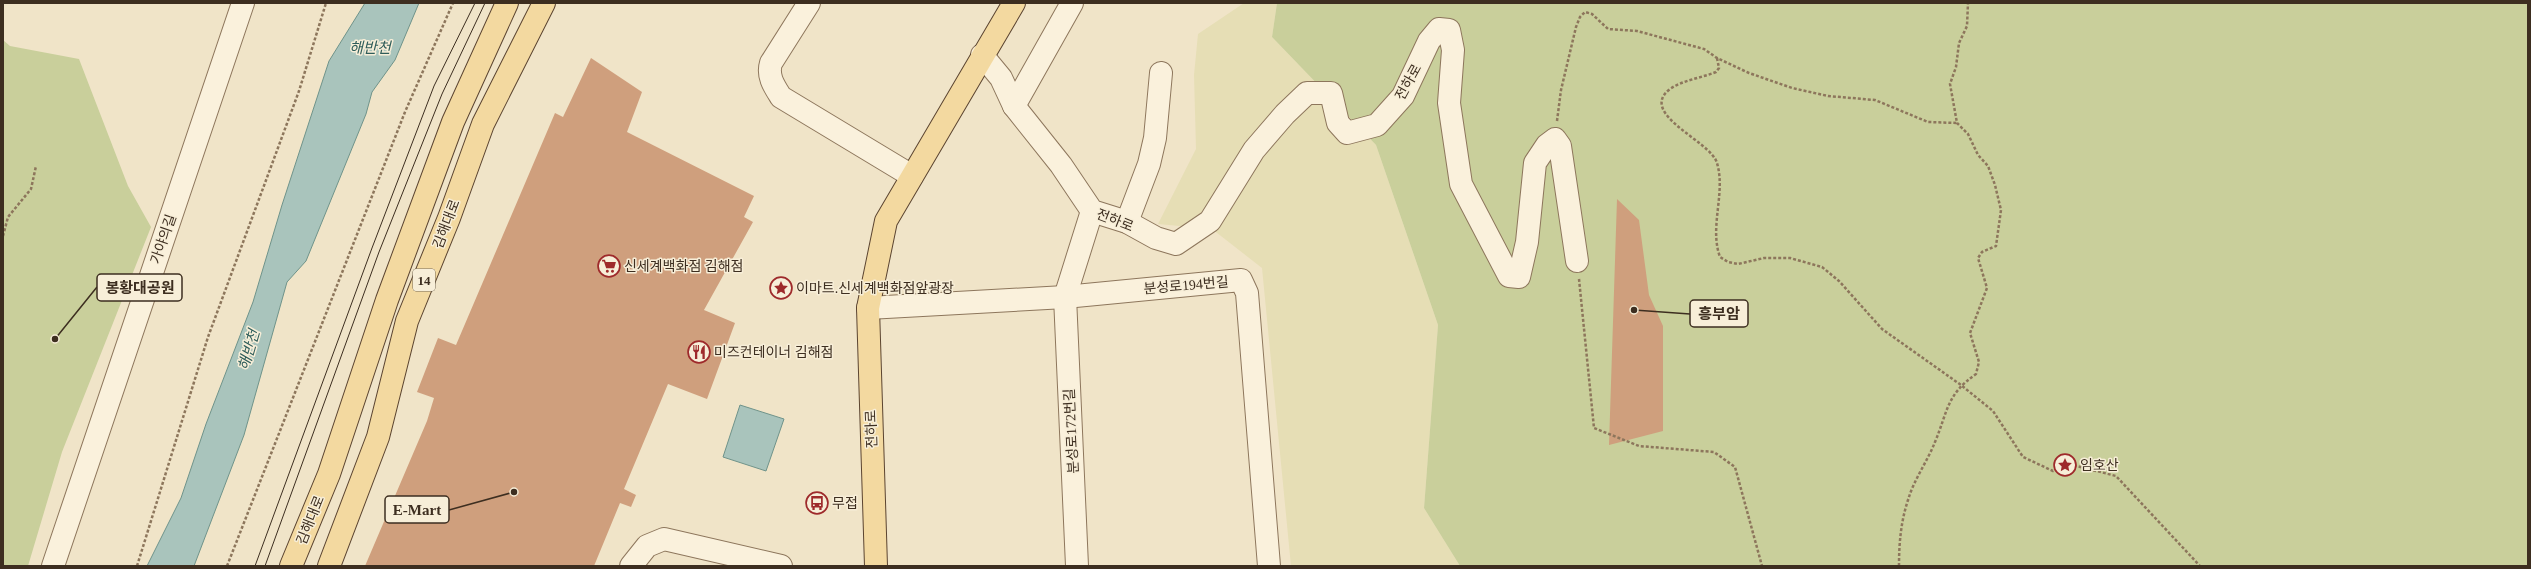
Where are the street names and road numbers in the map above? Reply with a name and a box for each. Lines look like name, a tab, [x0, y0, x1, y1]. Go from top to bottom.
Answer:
street label: 전하로	[1393, 62, 1424, 103]
street label: 김해대로	[430, 197, 463, 251]
street label: 전하로	[1094, 207, 1136, 234]
street label: 가야의길	[148, 212, 179, 266]
road number: 14	[413, 269, 435, 291]
street label: 분성로194번길	[1143, 274, 1229, 297]
street label: 분성로172번길	[1062, 388, 1081, 474]
street label: 전하로	[863, 409, 880, 449]
street label: 김해대로	[294, 493, 327, 547]

